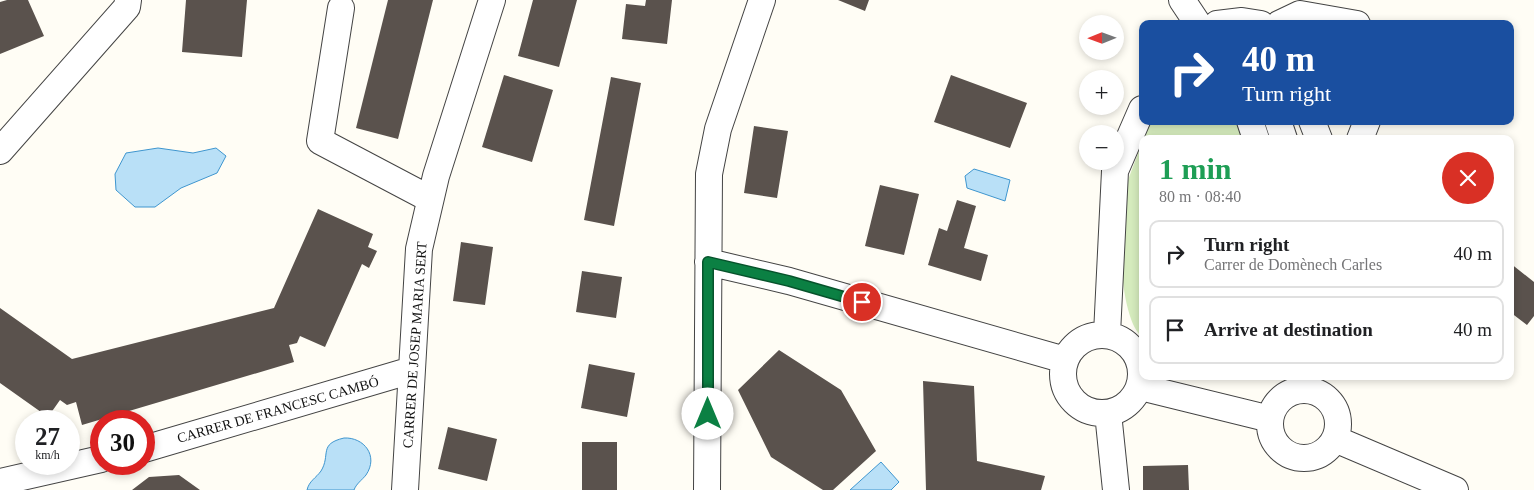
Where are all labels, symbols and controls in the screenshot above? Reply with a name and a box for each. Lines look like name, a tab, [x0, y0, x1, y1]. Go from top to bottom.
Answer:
north arrow	[1079, 15, 1124, 60]
map controls	[1079, 15, 1124, 170]
icon: right	[1159, 40, 1224, 105]
text: 40 m	[1242, 40, 1315, 79]
button: +	[1079, 70, 1124, 115]
text: Turn right	[1242, 81, 1331, 106]
button: −	[1079, 125, 1124, 170]
text: 1 min	[1159, 152, 1232, 185]
button: close	[1442, 152, 1494, 204]
text: 80 m · 08:40	[1159, 188, 1241, 205]
text: Turn right	[1204, 234, 1289, 255]
icon: right	[1161, 240, 1189, 268]
street label: CARRER DE JOSEP MARIA SERT	[400, 241, 430, 449]
text: 40 m	[1453, 243, 1492, 264]
text: Carrer de Domènech Carles	[1204, 256, 1382, 273]
pin	[841, 281, 883, 323]
icon: arrive	[848, 288, 876, 316]
icon: arrive	[1161, 316, 1189, 344]
text: Arrive at destination	[1204, 319, 1373, 340]
text: 40 m	[1453, 319, 1492, 340]
street label: CARRER DE FRANCESC CAMBÓ	[175, 373, 380, 446]
position arrow	[681, 387, 733, 439]
speed limit sign: 30	[90, 410, 155, 475]
text: 27	[35, 423, 60, 450]
text: km/h	[35, 448, 60, 462]

